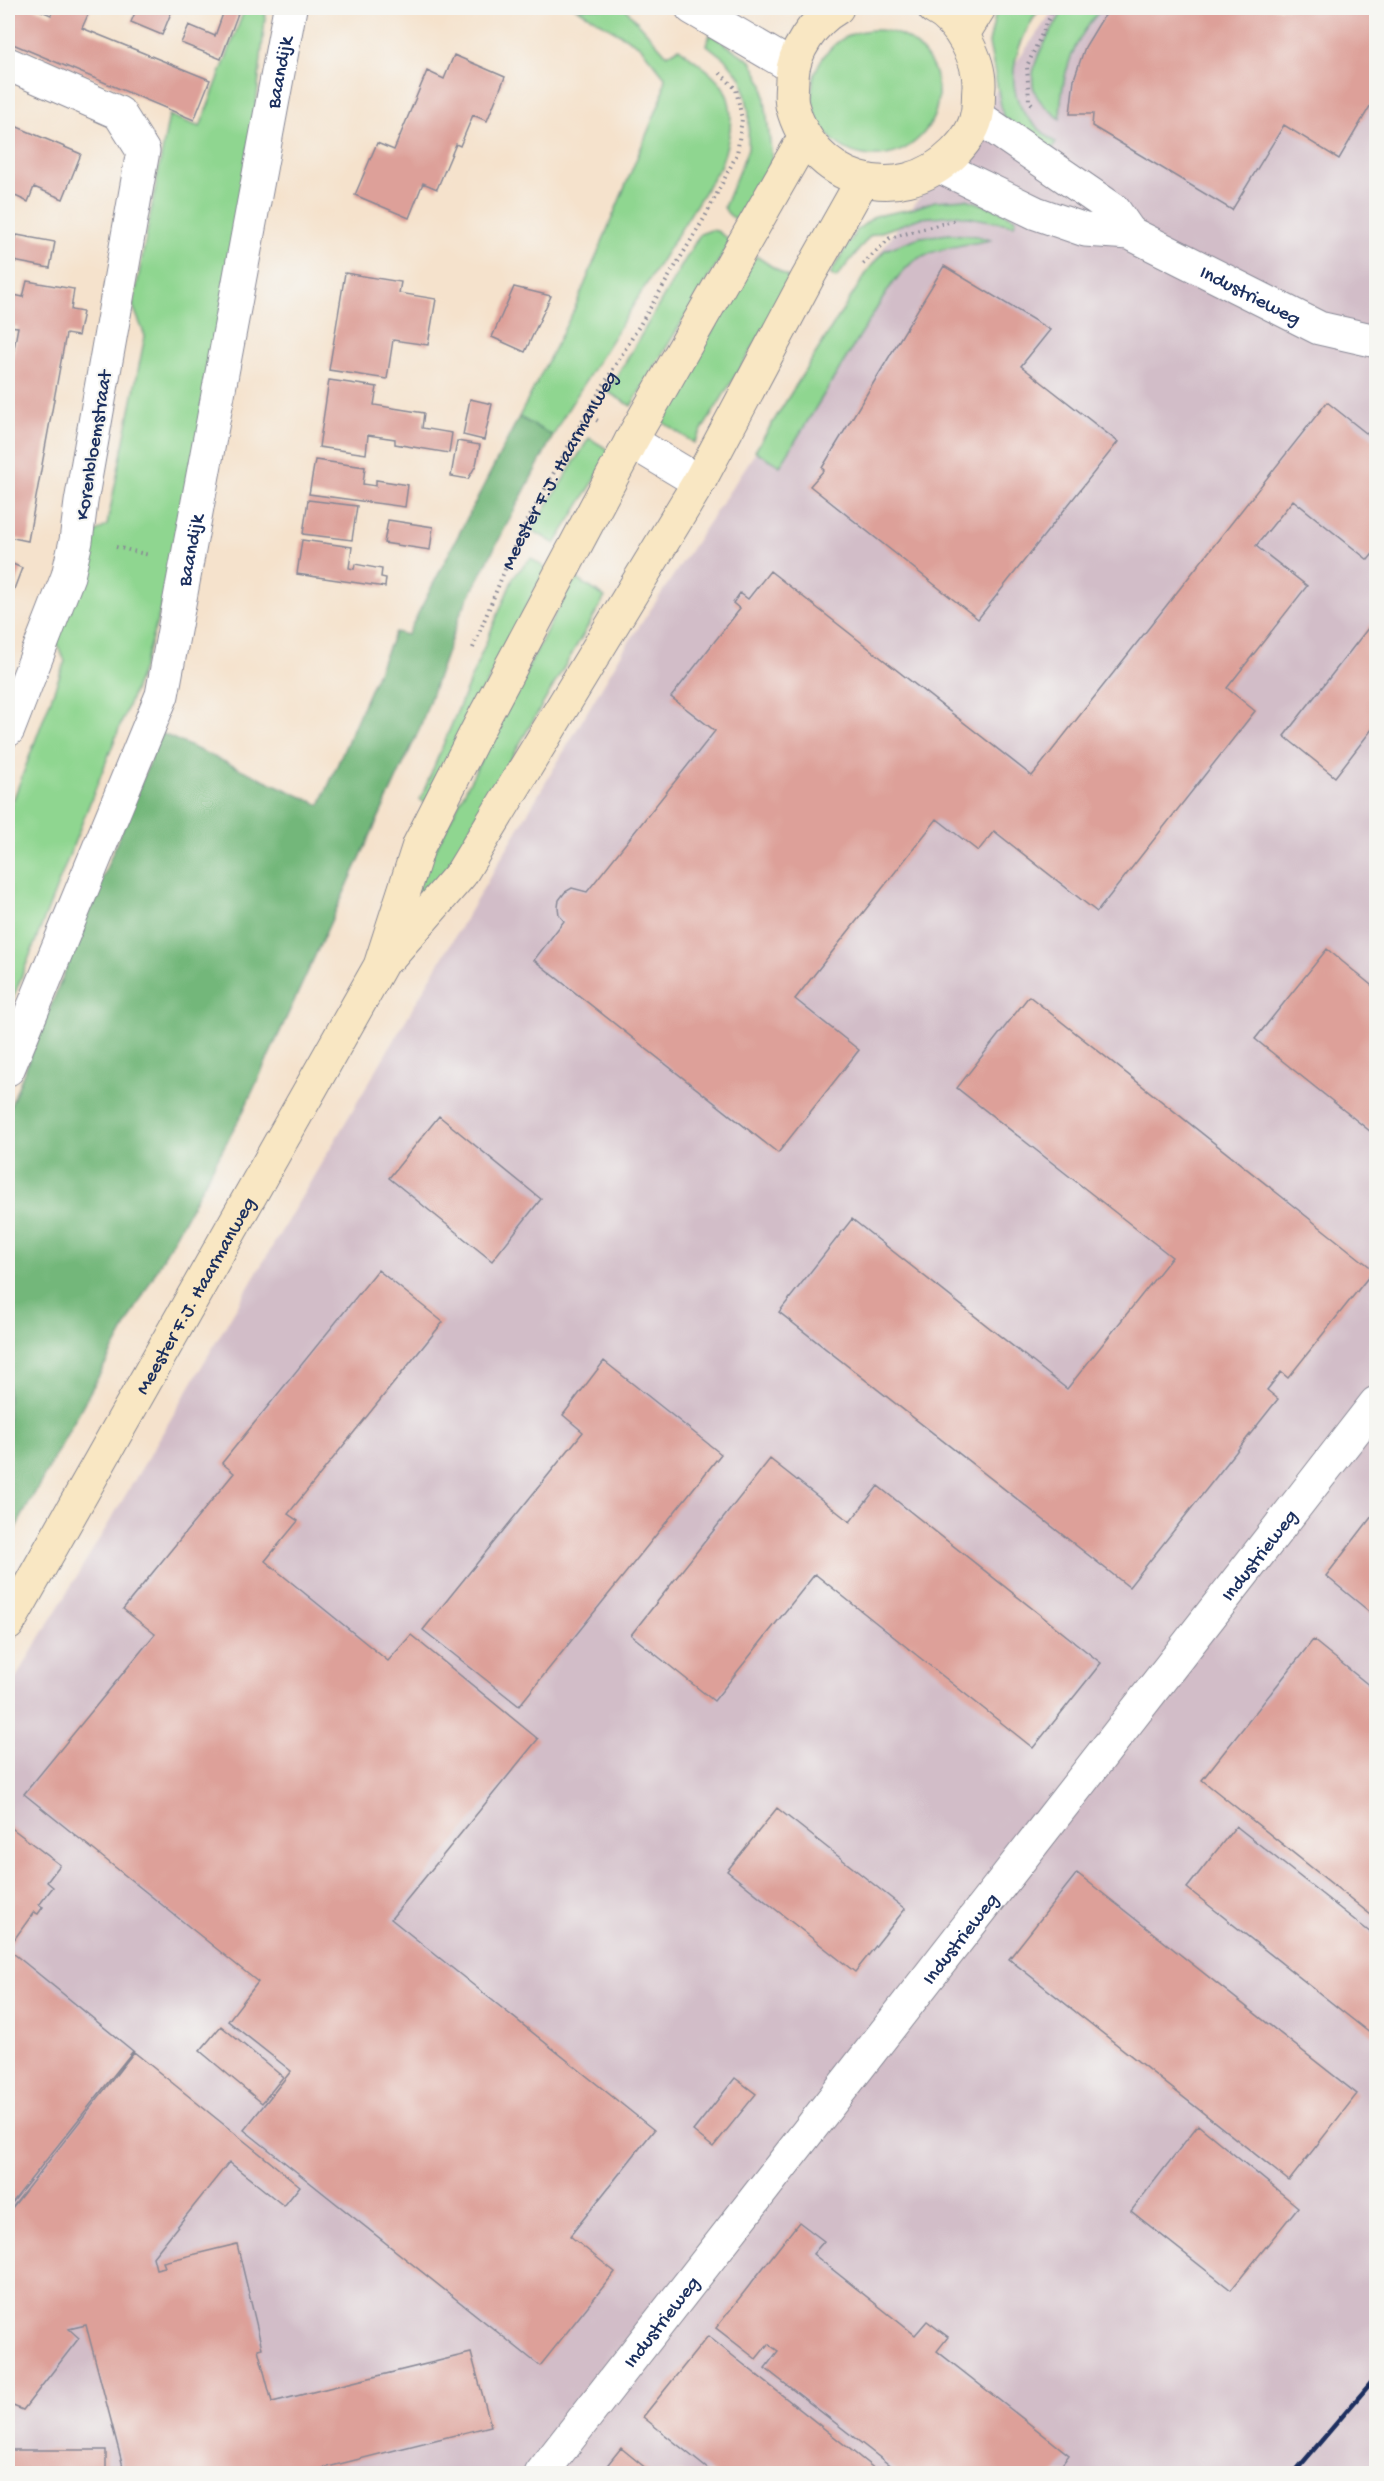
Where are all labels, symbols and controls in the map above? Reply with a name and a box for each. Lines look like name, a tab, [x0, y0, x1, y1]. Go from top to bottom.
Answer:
street label: Baandijk	[263, 33, 300, 112]
street label: Industrieweg	[1195, 262, 1304, 332]
street label: Korenbloemstraat	[72, 367, 119, 522]
street label: Meester F.J. Haarmanweg	[498, 368, 624, 574]
street label: Baandijk	[174, 511, 211, 589]
street label: Meester F.J. Haarmanweg	[132, 1194, 262, 1399]
street label: Industrieweg	[1218, 1506, 1304, 1607]
street label: Industrieweg	[919, 1889, 1005, 1990]
street label: Industrieweg	[620, 2273, 706, 2374]

